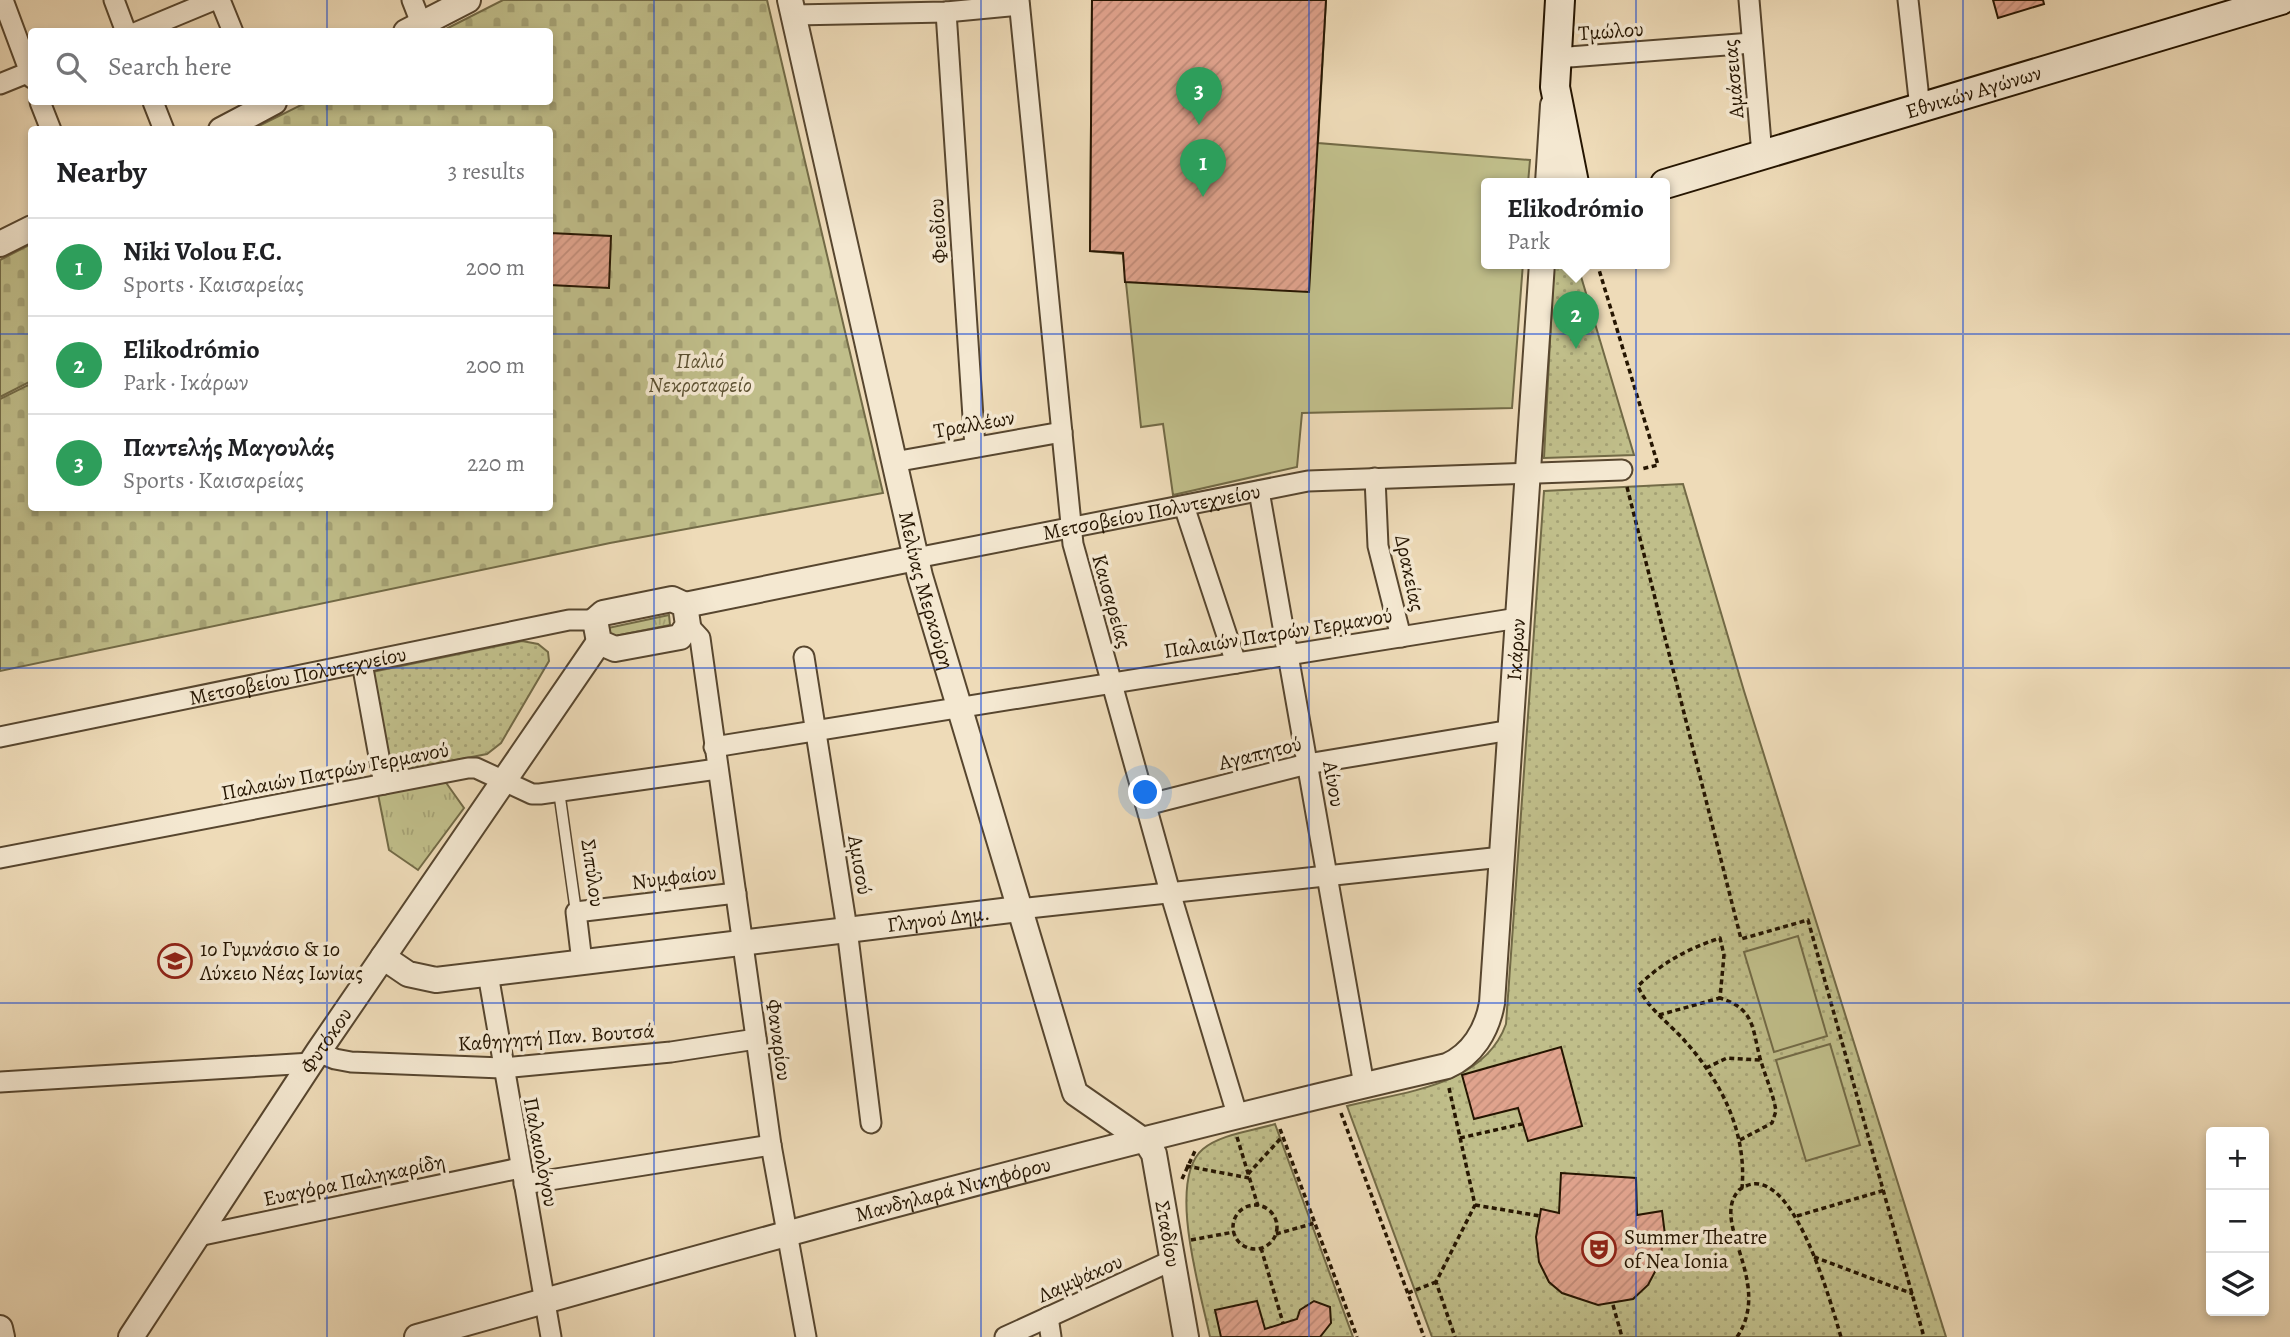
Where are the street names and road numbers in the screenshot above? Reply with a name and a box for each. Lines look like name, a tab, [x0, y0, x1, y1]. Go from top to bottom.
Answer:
street label: Τμώλου	[1577, 15, 1645, 47]
street label: Αμάσειας	[1716, 38, 1750, 121]
street label: Εθνικών Αγώνων	[1902, 58, 2045, 125]
street label: Φειδίου	[922, 197, 954, 265]
street label: Τραλλέων	[931, 403, 1017, 445]
street label: Μετσοβείου Πολυτεχνείου	[1040, 477, 1263, 547]
street label: Μελίνας Μερκούρη	[892, 509, 961, 673]
street label: Δρακείας	[1388, 532, 1432, 614]
street label: Καισαρείας	[1085, 551, 1139, 651]
street label: Παλαιών Πατρών Γερμανού	[1162, 601, 1394, 665]
street label: Ικάρων	[1500, 617, 1532, 682]
street label: Μετσοβείου Πολυτεχνείου	[187, 640, 409, 712]
street label: Αγαπητού	[1215, 729, 1304, 777]
street label: Παλαιών Πατρών Γερμανού	[219, 735, 451, 807]
street label: Αίνου	[1316, 758, 1352, 809]
street label: Αμισού	[841, 832, 879, 897]
street label: Σιπύλου	[574, 837, 612, 909]
street label: Νυμφαίου	[630, 858, 718, 896]
street label: Γληνού Δημ.	[885, 899, 991, 939]
street label: Φαναρίου	[759, 997, 799, 1083]
street label: Φυτόκου	[294, 1002, 359, 1079]
street label: Καθηγητή Παν. Βουτσά	[457, 1016, 655, 1058]
street label: Παλαιολόγου	[517, 1095, 565, 1209]
street label: Ευαγόρα Παληκαρίδη	[261, 1147, 447, 1213]
street label: Μανδηλαρά Νικηφόρου	[852, 1150, 1054, 1229]
street label: Σταδίου	[1148, 1198, 1188, 1269]
street label: Λαμψάκου	[1032, 1247, 1127, 1309]

